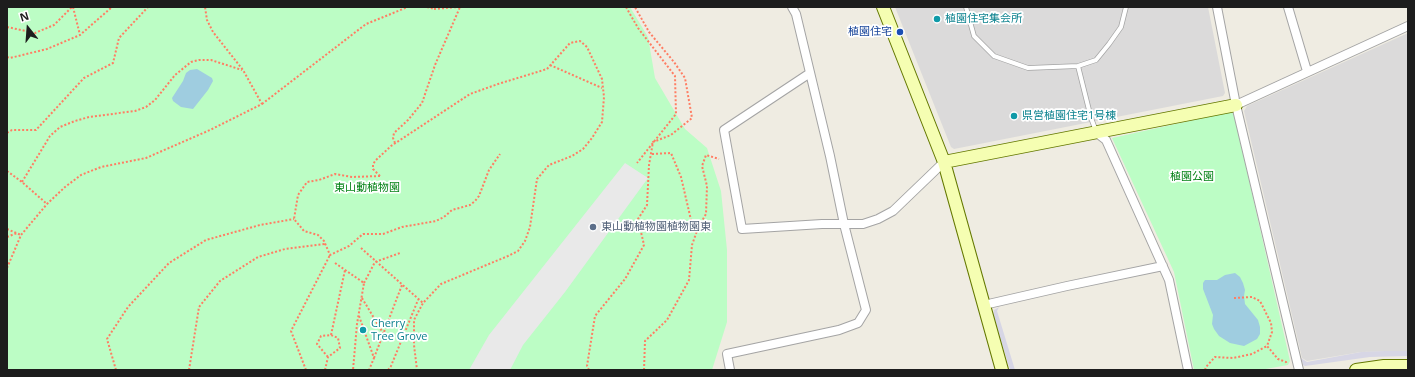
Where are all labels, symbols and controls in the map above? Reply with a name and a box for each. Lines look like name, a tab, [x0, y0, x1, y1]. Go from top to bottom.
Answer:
north arrow	[8, 8, 48, 48]
text: N	[18, 8, 31, 25]
place label: 植園住宅集会所	[945, 12, 1022, 26]
marker: 植園住宅集会所	[932, 14, 942, 24]
place label: 植園住宅	[848, 25, 892, 39]
marker: 植園住宅	[895, 27, 905, 37]
place label: 県営植園住宅1号棟	[1022, 109, 1116, 123]
marker: 県営植園住宅1号棟	[1009, 111, 1019, 121]
park label: 植園公園	[1170, 170, 1214, 184]
park label: 東山動植物園	[334, 181, 400, 195]
place label: 東山動植物園植物園東	[601, 220, 711, 234]
marker: 東山動植物園植物園東	[588, 222, 598, 232]
place label: Cherry Tree Grove	[371, 317, 428, 343]
marker: Cherry Tree Grove	[358, 325, 368, 335]

